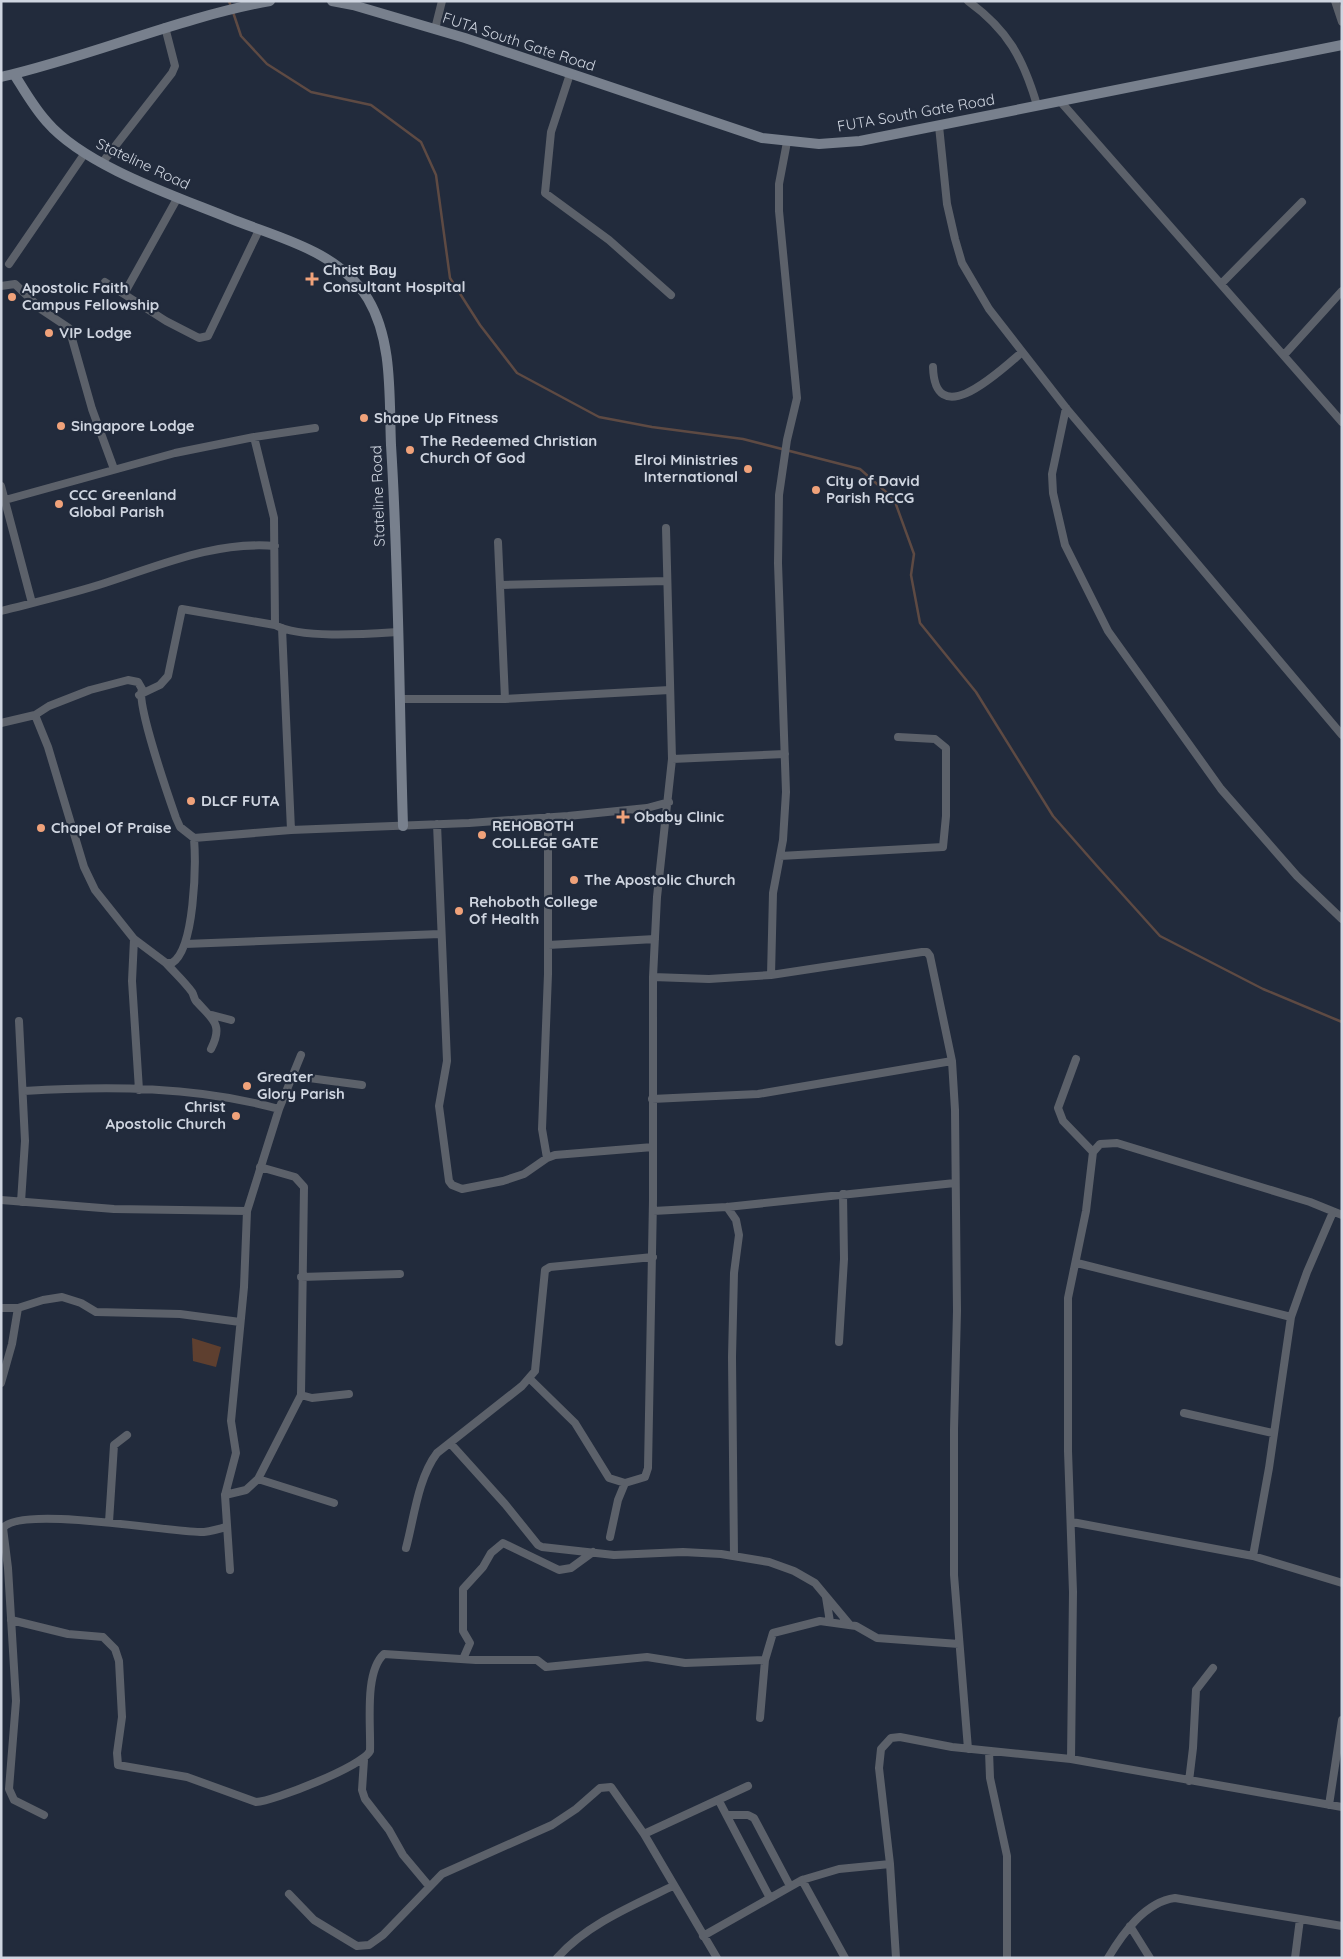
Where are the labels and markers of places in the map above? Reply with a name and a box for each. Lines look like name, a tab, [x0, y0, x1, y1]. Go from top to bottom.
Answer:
place label: Christ Bay Consultant Hospital	[323, 260, 466, 296]
marker: Christ Bay Consultant Hospital	[305, 272, 319, 286]
place label: Apostolic Faith Campus Fellowship	[22, 278, 159, 314]
marker: Apostolic Faith Campus Fellowship	[6, 291, 18, 303]
place label: VIP Lodge	[59, 323, 132, 342]
marker: VIP Lodge	[43, 327, 55, 339]
place label: Shape Up Fitness	[374, 408, 498, 427]
marker: Shape Up Fitness	[358, 412, 370, 424]
place label: Singapore Lodge	[71, 416, 195, 435]
marker: Singapore Lodge	[55, 420, 67, 432]
place label: The Redeemed Christian Church Of God	[420, 431, 597, 467]
marker: The Redeemed Christian Church Of God	[404, 444, 416, 456]
place label: Elroi Ministries International	[634, 450, 738, 486]
marker: Elroi Ministries International	[742, 463, 754, 475]
place label: City of David Parish RCCG	[826, 471, 920, 507]
marker: City of David Parish RCCG	[810, 484, 822, 496]
place label: CCC Greenland Global Parish	[69, 485, 177, 521]
marker: CCC Greenland Global Parish	[53, 498, 65, 510]
place label: DLCF FUTA	[201, 791, 280, 810]
marker: DLCF FUTA	[185, 795, 197, 807]
place label: Obaby Clinic	[634, 807, 724, 826]
marker: Obaby Clinic	[616, 810, 630, 824]
place label: REHOBOTH COLLEGE GATE	[492, 816, 599, 852]
place label: Chapel Of Praise	[51, 818, 172, 837]
marker: Chapel Of Praise	[35, 822, 47, 834]
marker: REHOBOTH COLLEGE GATE	[476, 829, 488, 841]
place label: The Apostolic Church	[584, 870, 736, 889]
marker: The Apostolic Church	[568, 874, 580, 886]
place label: Rehoboth College Of Health	[469, 892, 598, 928]
marker: Rehoboth College Of Health	[453, 905, 465, 917]
place label: Greater Glory Parish	[257, 1067, 345, 1103]
marker: Greater Glory Parish	[241, 1080, 253, 1092]
place label: Christ Apostolic Church	[106, 1097, 226, 1133]
marker: Christ Apostolic Church	[230, 1110, 242, 1122]

